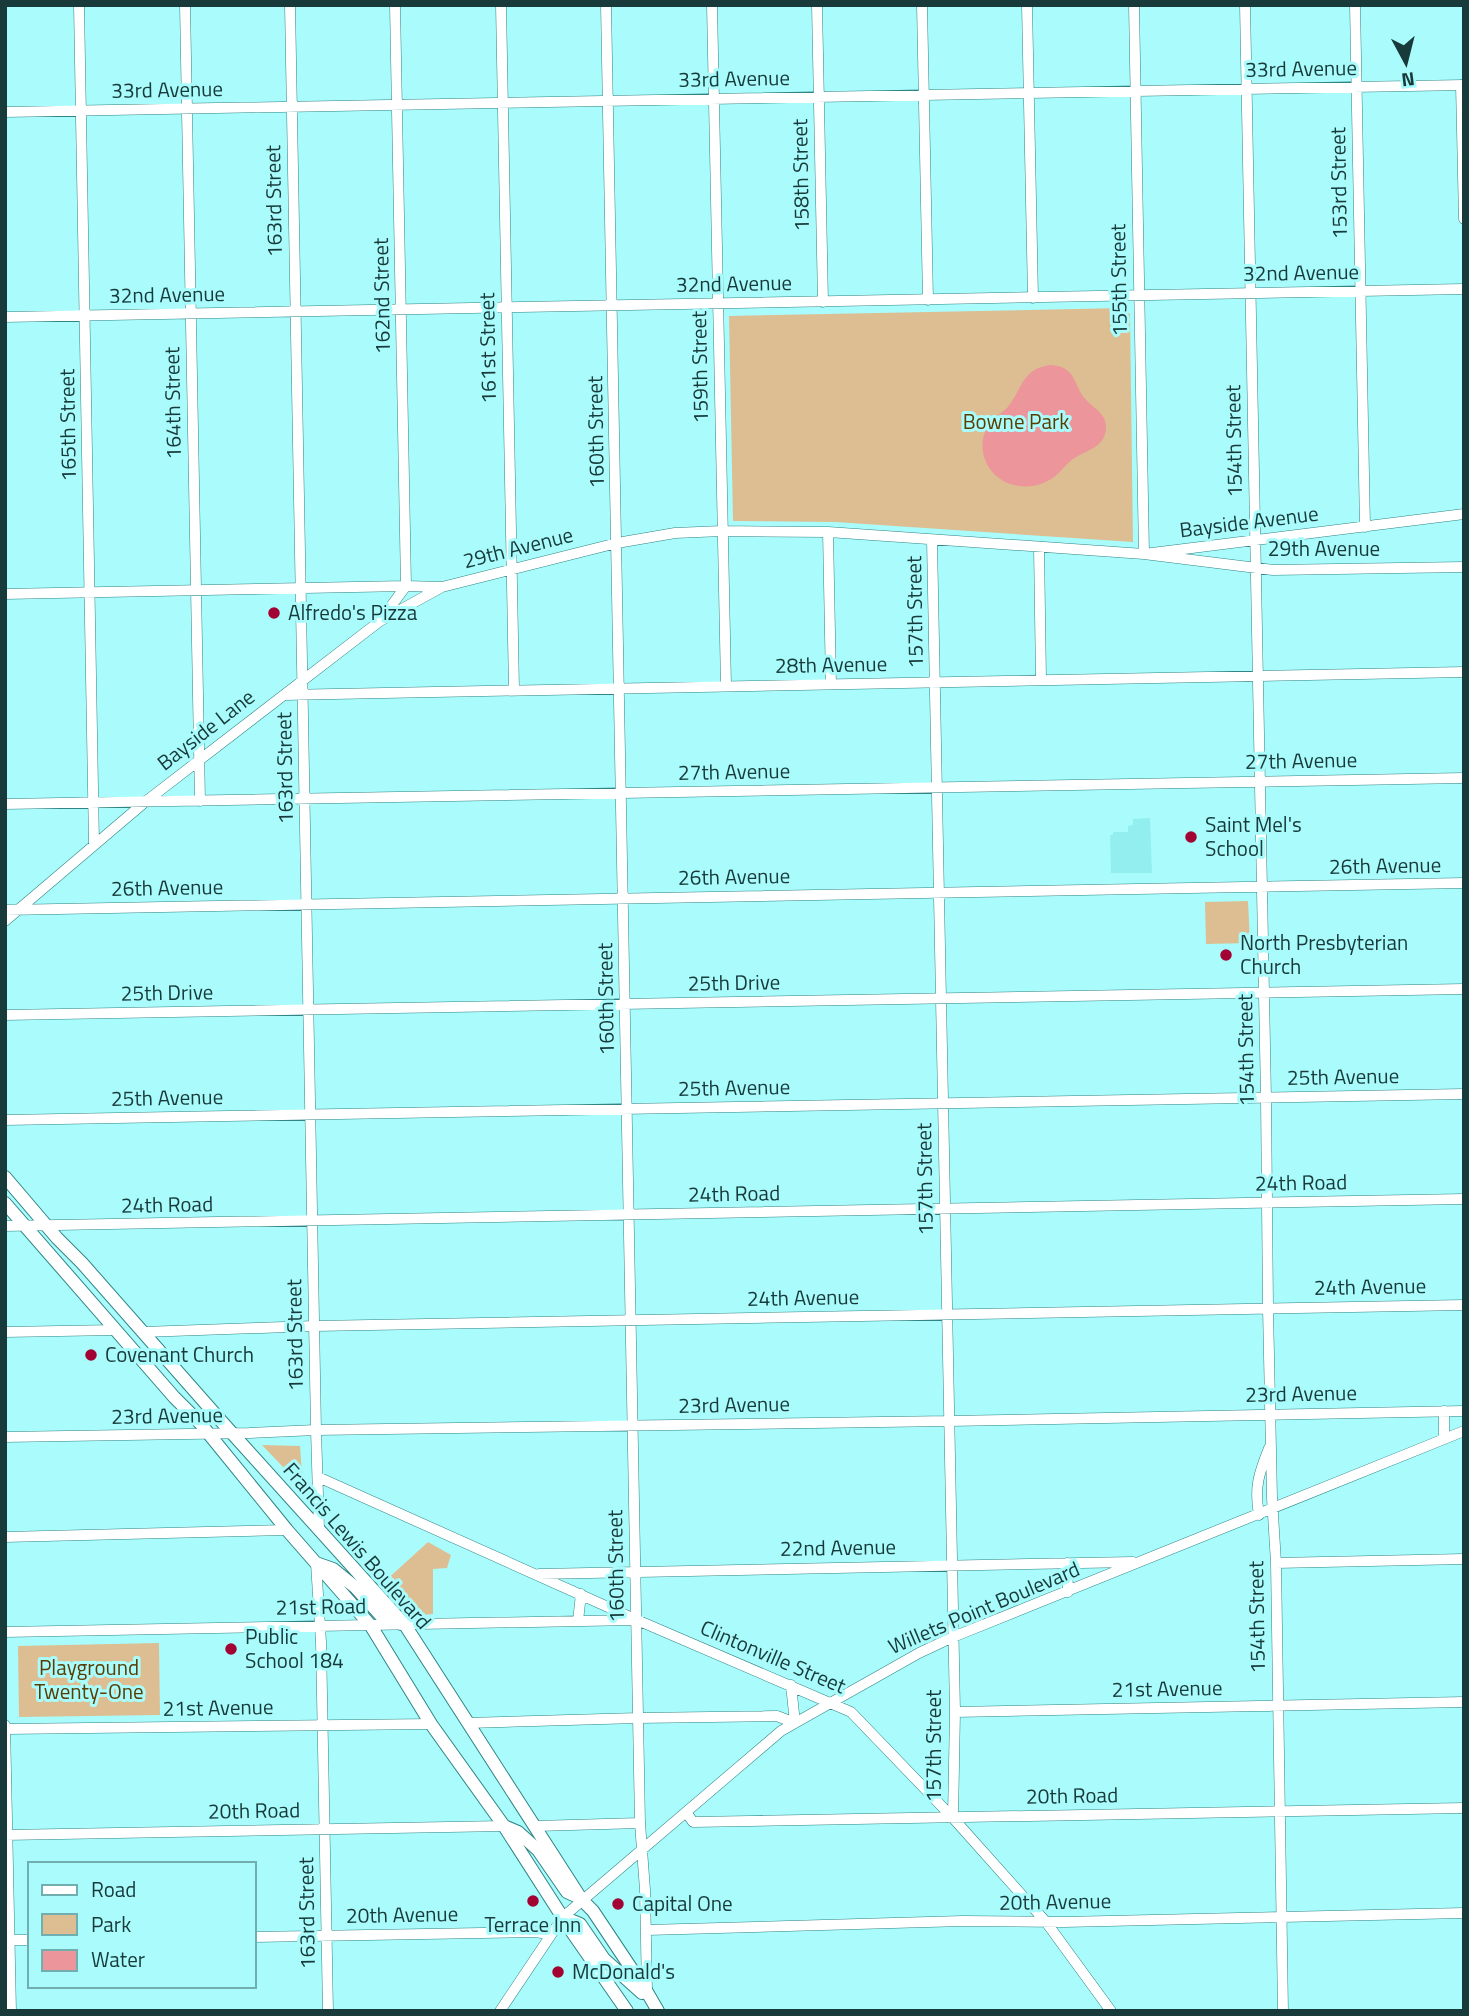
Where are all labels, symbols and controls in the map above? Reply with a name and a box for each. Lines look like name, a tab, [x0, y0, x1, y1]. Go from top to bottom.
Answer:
north arrow	[1371, 28, 1441, 98]
street label: 33rd Avenue	[1245, 51, 1357, 85]
street label: 33rd Avenue	[678, 61, 790, 95]
text: N	[1400, 65, 1416, 96]
street label: 33rd Avenue	[111, 72, 223, 106]
street label: 158th Street	[783, 118, 817, 232]
street label: 153rd Street	[1321, 126, 1355, 239]
street label: 163rd Street	[256, 144, 290, 257]
street label: 155th Street	[1101, 223, 1135, 337]
street label: 162nd Street	[364, 237, 398, 355]
street label: 32nd Avenue	[1243, 255, 1359, 289]
street label: 32nd Avenue	[676, 266, 792, 300]
street label: 32nd Avenue	[109, 277, 225, 311]
street label: 161st Street	[470, 292, 504, 404]
street label: 159th Street	[682, 310, 716, 424]
street label: 164th Street	[155, 346, 189, 460]
street label: 165th Street	[50, 368, 84, 482]
street label: 160th Street	[578, 375, 612, 489]
street label: 154th Street	[1216, 384, 1250, 498]
park label: Bowne Park	[963, 405, 1069, 437]
street label: Bayside Avenue	[1178, 497, 1320, 545]
street label: 29th Avenue	[459, 518, 576, 576]
street label: 29th Avenue	[1268, 532, 1380, 564]
street label: 157th Street	[897, 555, 931, 669]
place label: Alfredo's Pizza	[288, 596, 418, 628]
marker: Alfredo's Pizza	[266, 605, 282, 621]
street label: 28th Avenue	[774, 647, 887, 681]
street label: Bayside Lane	[150, 681, 261, 778]
street label: 163rd Street	[267, 711, 301, 824]
street label: 27th Avenue	[1244, 743, 1357, 777]
street label: 27th Avenue	[677, 754, 790, 788]
place label: Saint Mel's School	[1205, 808, 1302, 864]
marker: Saint Mel's School	[1183, 829, 1199, 845]
street label: 26th Avenue	[1328, 848, 1441, 882]
street label: 26th Avenue	[677, 859, 790, 893]
street label: 26th Avenue	[110, 870, 223, 904]
place label: North Presbyterian Church	[1240, 926, 1408, 982]
street label: 160th Street	[588, 942, 622, 1056]
marker: North Presbyterian Church	[1218, 947, 1234, 963]
street label: 25th Drive	[687, 965, 781, 999]
street label: 25th Drive	[120, 975, 214, 1009]
street label: 154th Street	[1228, 993, 1262, 1107]
street label: 25th Avenue	[1286, 1059, 1399, 1093]
street label: 25th Avenue	[677, 1070, 790, 1104]
street label: 25th Avenue	[110, 1080, 223, 1114]
street label: 157th Street	[907, 1122, 941, 1236]
street label: 24th Road	[1255, 1165, 1347, 1199]
street label: 24th Road	[688, 1176, 780, 1210]
street label: 24th Road	[121, 1187, 213, 1221]
street label: 24th Avenue	[1313, 1269, 1426, 1303]
street label: 163rd Street	[277, 1278, 311, 1391]
street label: 24th Avenue	[746, 1280, 859, 1314]
place label: Covenant Church	[105, 1338, 254, 1370]
marker: Covenant Church	[83, 1347, 99, 1363]
street label: 23rd Avenue	[1245, 1376, 1357, 1410]
street label: 23rd Avenue	[678, 1387, 790, 1421]
street label: 23rd Avenue	[111, 1398, 223, 1432]
street label: Francis Lewis Boulevard	[276, 1455, 439, 1636]
street label: 160th Street	[598, 1509, 632, 1623]
street label: 22nd Avenue	[780, 1530, 896, 1564]
street label: Willets Point Boulevard	[883, 1552, 1084, 1662]
street label: 154th Street	[1239, 1560, 1273, 1674]
street label: 21st Road	[275, 1589, 367, 1623]
street label: Clintonville Street	[696, 1611, 852, 1701]
place label: Public School 184	[245, 1620, 344, 1676]
marker: Public School 184	[223, 1641, 239, 1657]
park label: Playground Twenty-One	[34, 1651, 144, 1707]
street label: 21st Avenue	[1111, 1671, 1223, 1705]
street label: 157th Street	[917, 1689, 949, 1802]
street label: 21st Avenue	[162, 1690, 274, 1724]
street label: 20th Road	[1026, 1778, 1118, 1812]
street label: 20th Road	[208, 1793, 300, 1827]
street label: 163rd Street	[289, 1856, 323, 1969]
legend	[28, 1862, 256, 1988]
text: Road	[91, 1873, 136, 1905]
street label: 20th Avenue	[998, 1884, 1111, 1918]
place label: Capital One	[632, 1887, 733, 1919]
marker: Terrace Inn	[525, 1893, 541, 1909]
marker: Capital One	[610, 1896, 626, 1912]
street label: 20th Avenue	[345, 1897, 458, 1931]
text: Park	[91, 1908, 131, 1940]
place label: Terrace Inn	[485, 1908, 581, 1940]
text: Water	[91, 1943, 145, 1975]
place label: McDonald's	[572, 1955, 675, 1987]
marker: McDonald's	[550, 1964, 566, 1980]

